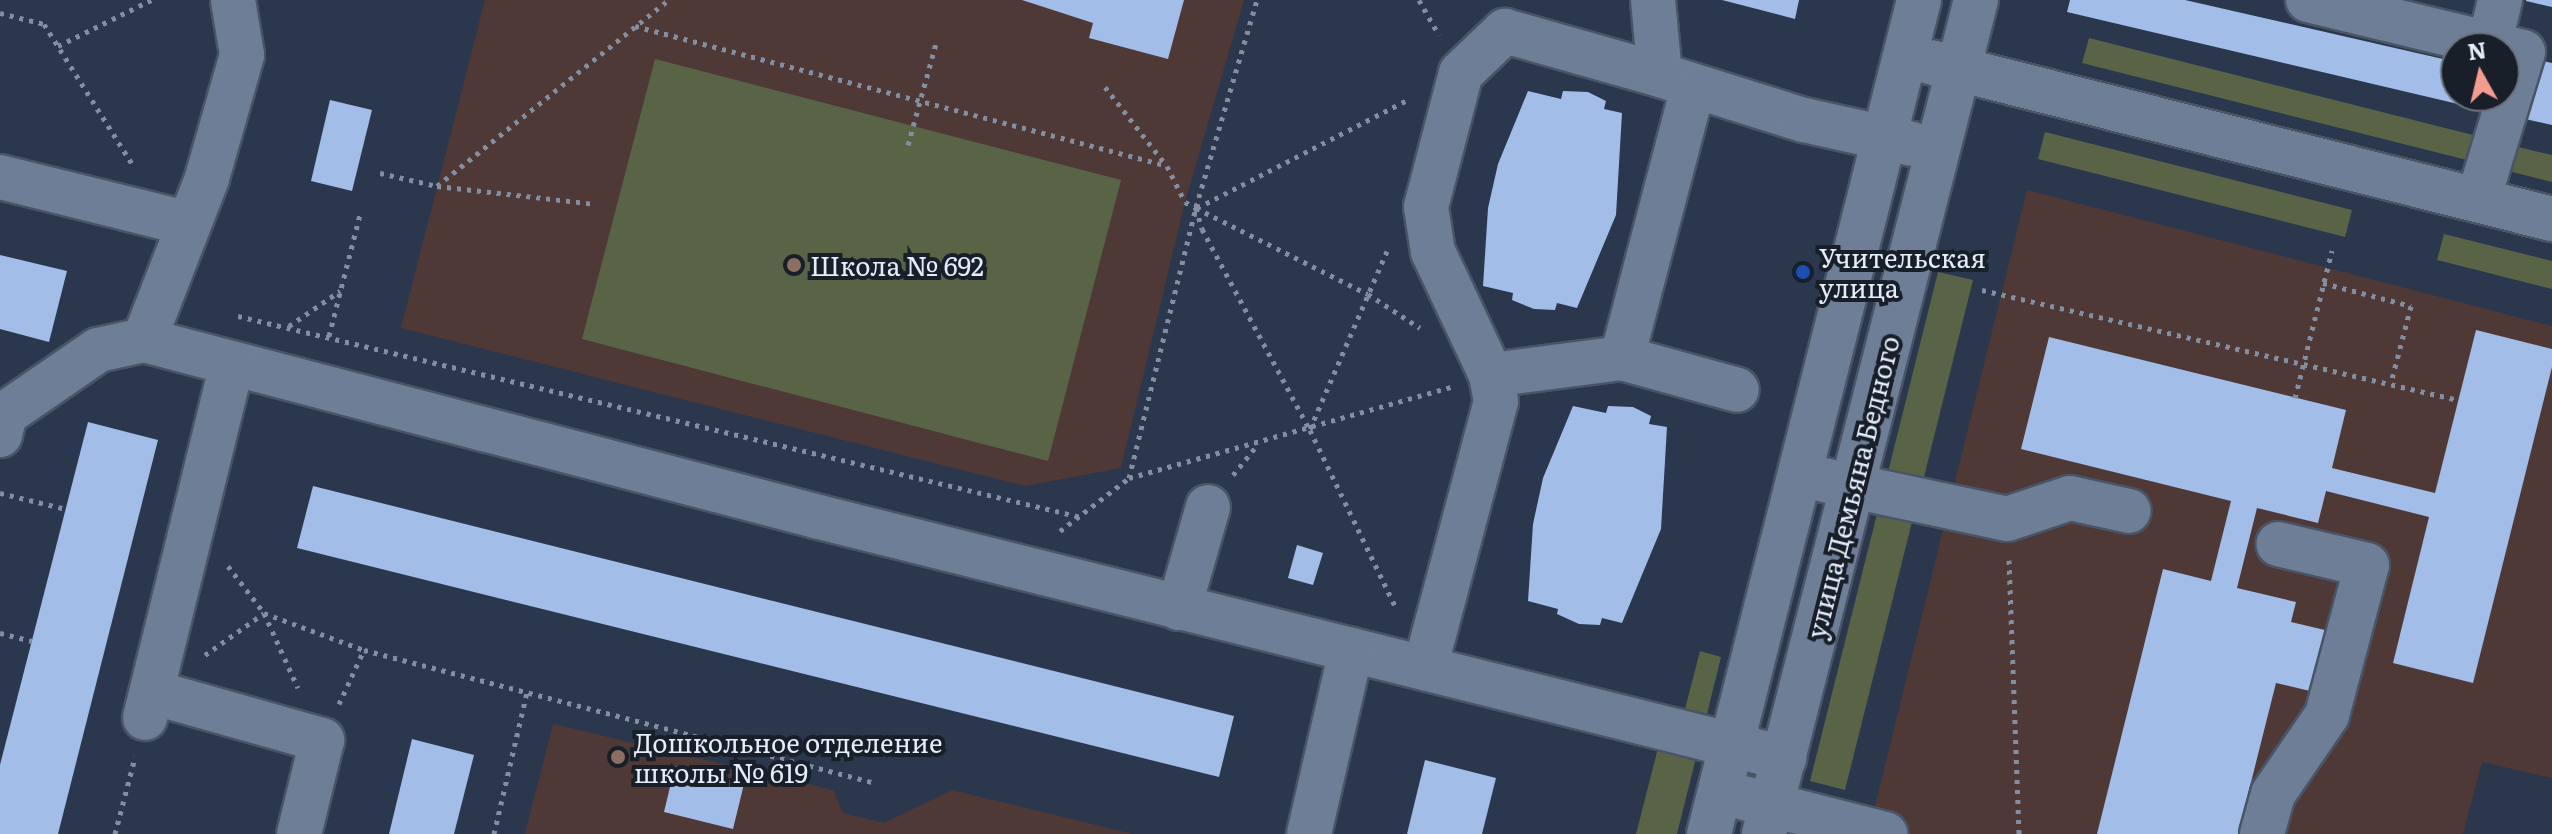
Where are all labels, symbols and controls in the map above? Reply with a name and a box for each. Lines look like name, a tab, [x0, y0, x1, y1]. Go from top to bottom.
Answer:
north arrow	[2440, 32, 2520, 112]
text: N	[2465, 32, 2488, 67]
place label: Учительская улица	[1819, 241, 1986, 302]
place label: Школа № 692	[810, 249, 984, 281]
marker: Школа № 692	[785, 256, 803, 274]
marker: Учительская улица	[1794, 263, 1812, 281]
street label: улица Демьяна Бедного	[1799, 332, 1905, 642]
place label: Дошкольное отделение школы № 619	[634, 726, 943, 788]
marker: Дошкольное отделение школы № 619	[609, 748, 627, 766]

